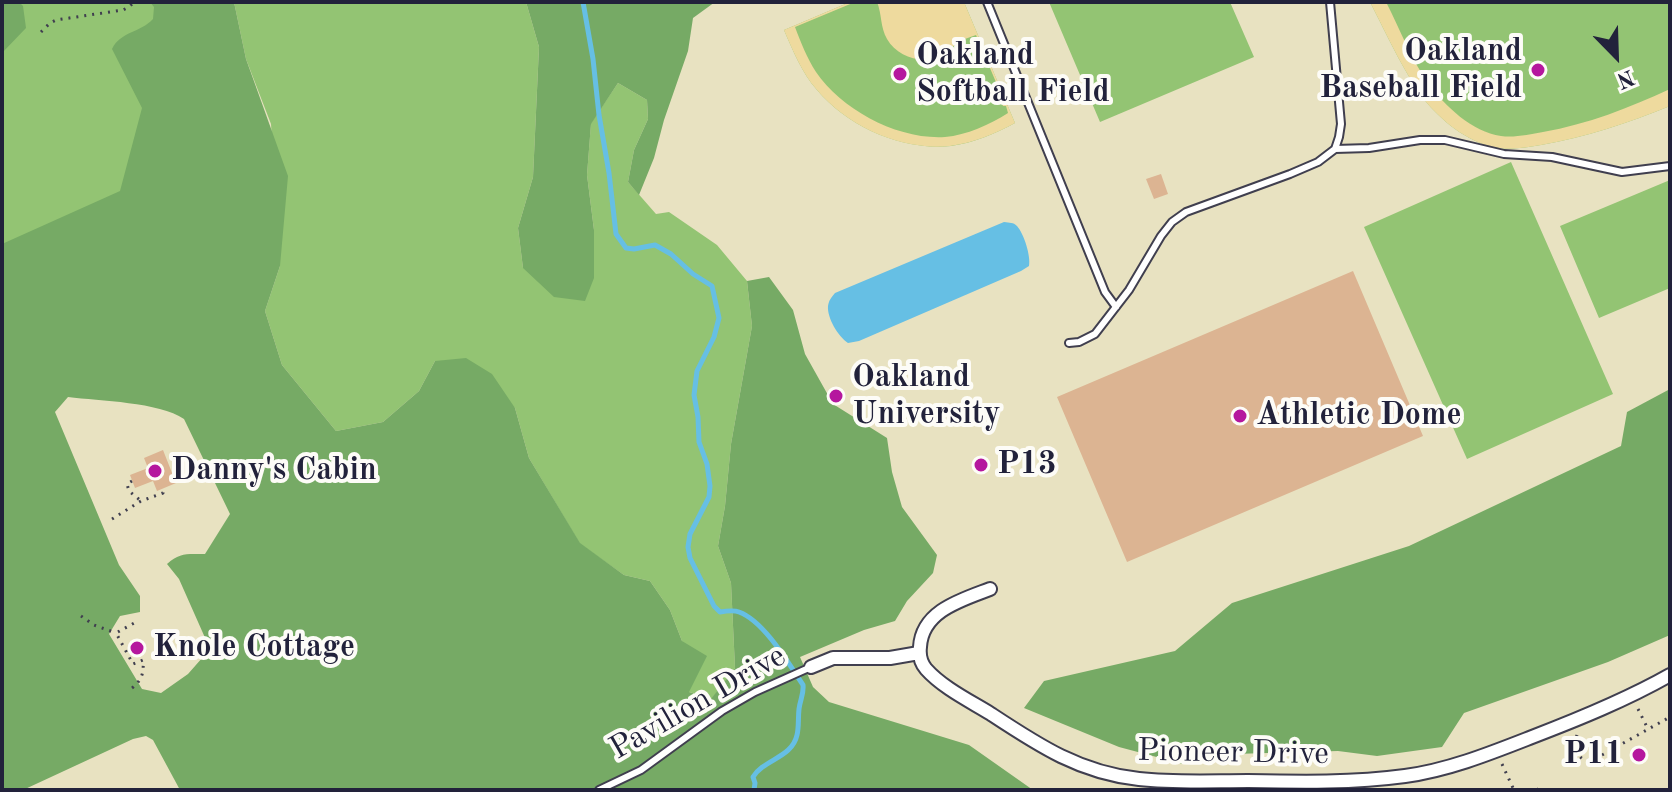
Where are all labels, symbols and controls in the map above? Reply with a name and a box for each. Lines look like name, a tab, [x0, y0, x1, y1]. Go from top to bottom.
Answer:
north arrow	[1576, 16, 1656, 96]
place label: Oakland Baseball Field	[1319, 33, 1522, 108]
place label: Oakland Softball Field	[916, 37, 1110, 112]
marker: Oakland Baseball Field	[1529, 61, 1547, 79]
marker: Oakland Softball Field	[891, 65, 909, 83]
text: N	[1613, 65, 1637, 92]
place label: Oakland University	[852, 359, 1000, 434]
marker: Oakland University	[827, 387, 845, 405]
place label: Athletic Dome	[1256, 397, 1462, 435]
marker: Athletic Dome	[1231, 407, 1249, 425]
place label: P13	[997, 446, 1057, 484]
place label: Danny's Cabin	[171, 452, 377, 490]
marker: P13	[972, 456, 990, 474]
marker: Danny's Cabin	[146, 462, 164, 480]
place label: Knole Cottage	[153, 629, 355, 667]
street label: Pavilion Drive	[603, 637, 793, 769]
marker: Knole Cottage	[128, 639, 146, 657]
street label: Pioneer Drive	[1137, 732, 1329, 774]
place label: P11	[1563, 736, 1623, 774]
marker: P11	[1630, 746, 1648, 764]

